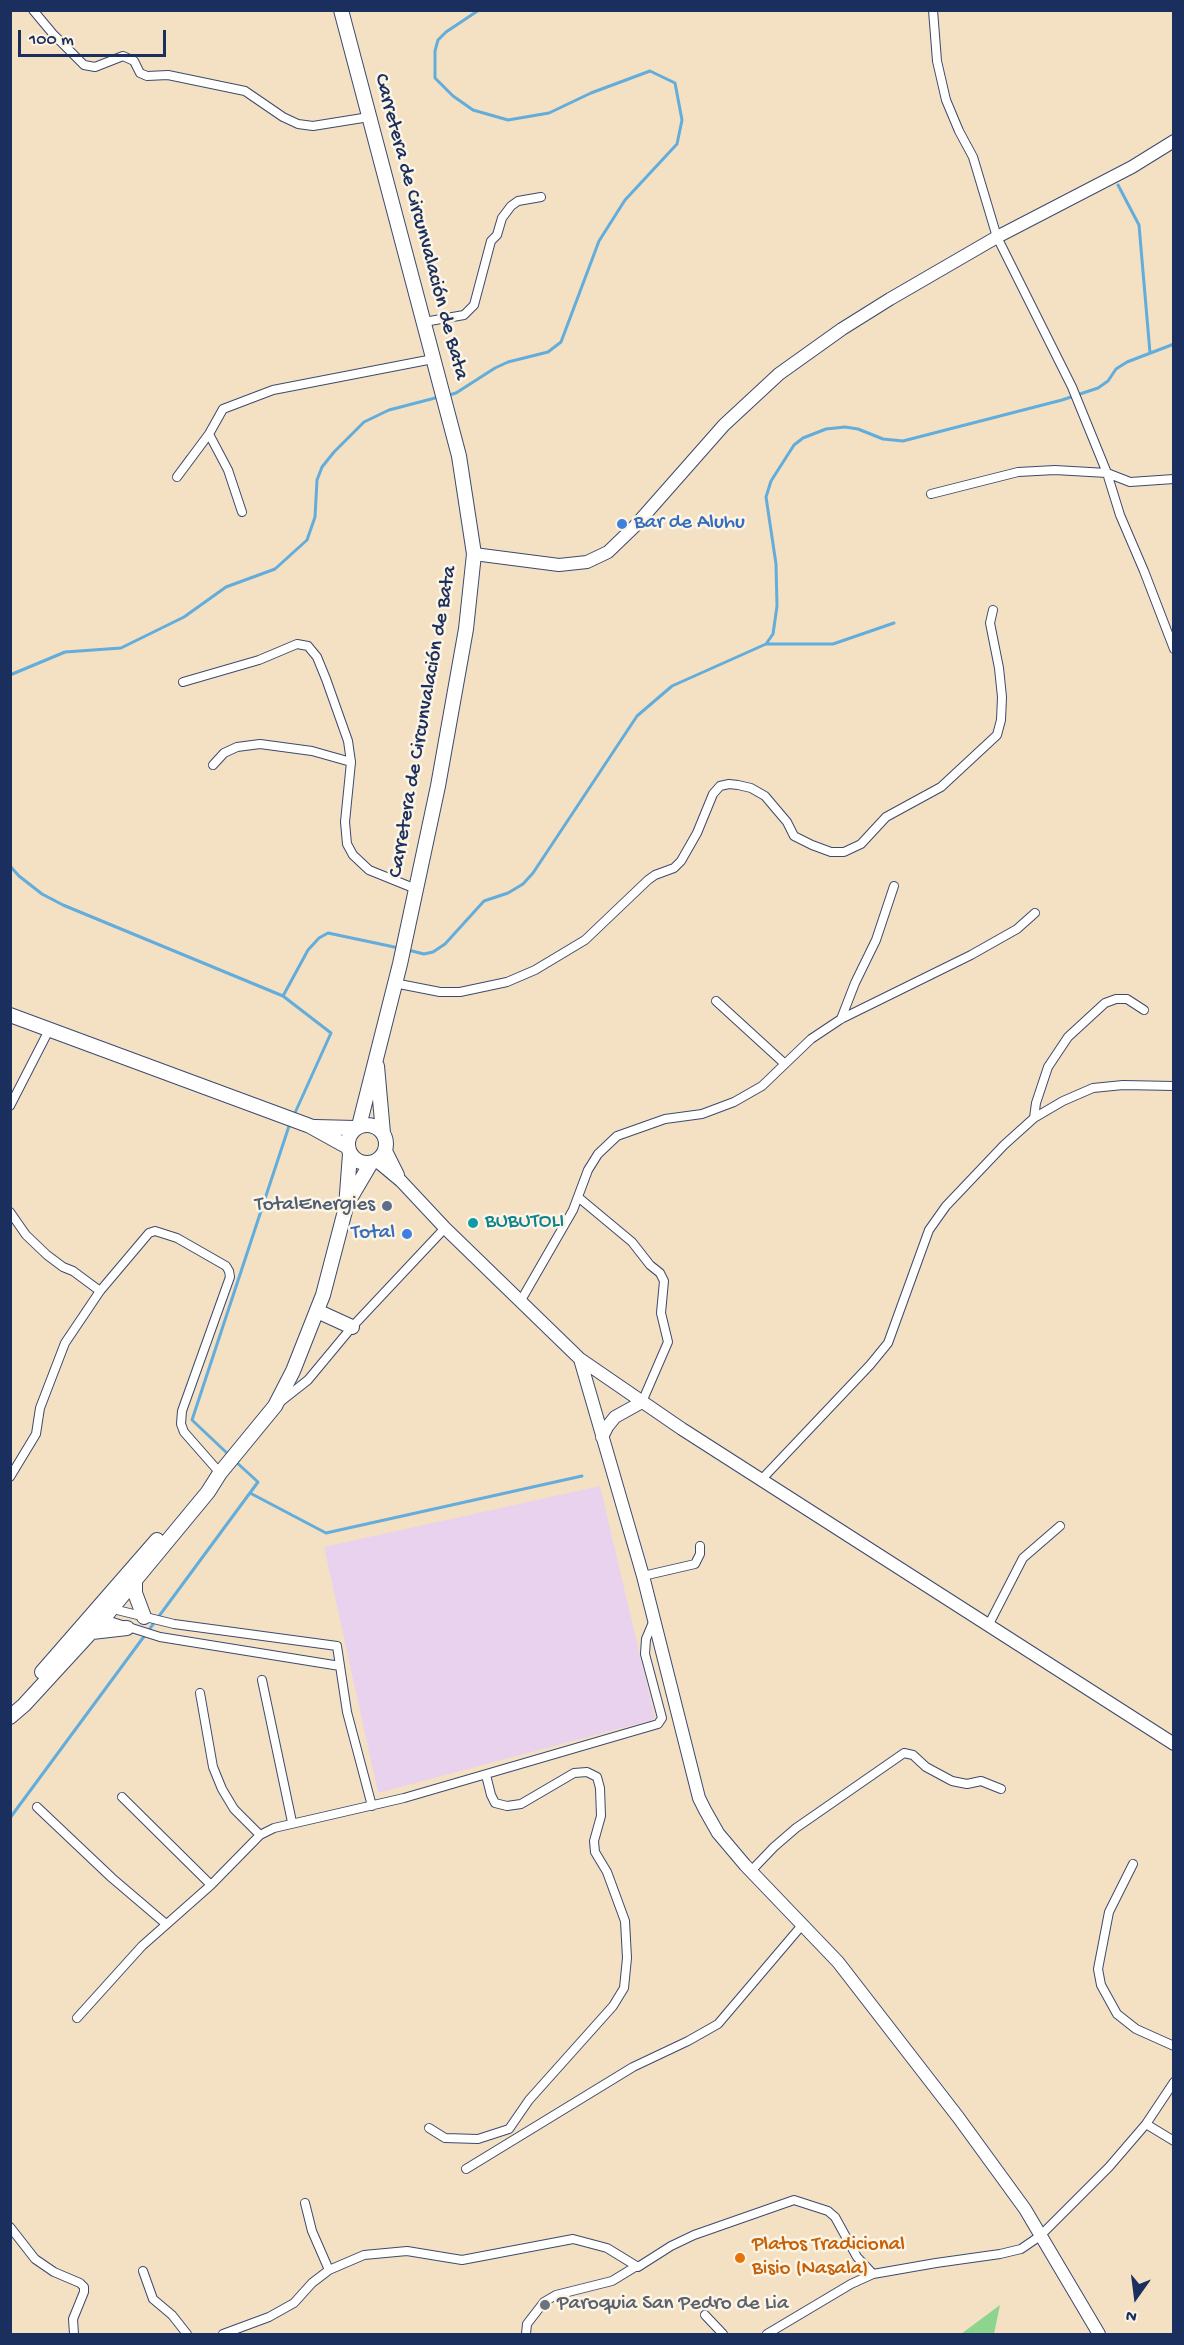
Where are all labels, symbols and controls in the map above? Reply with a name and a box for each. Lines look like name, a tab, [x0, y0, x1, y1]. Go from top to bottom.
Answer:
scale bar	[21, 18, 170, 56]
text: 100 m	[29, 30, 74, 51]
street label: Carretera de Circunvalación de Bata	[367, 71, 473, 383]
place label: Bar de Aluhu	[634, 511, 745, 537]
marker: Bar de Aluhu	[615, 517, 629, 531]
street label: Carretera de Circunvalación de Bata	[384, 564, 464, 880]
place label: TotalEnergies	[255, 1193, 375, 1219]
marker: TotalEnergies	[380, 1199, 394, 1213]
place label: BUBUTOLI	[485, 1210, 564, 1236]
marker: BUBUTOLI	[466, 1216, 480, 1230]
place label: Total	[351, 1221, 395, 1247]
marker: Total	[400, 1227, 414, 1241]
place label: Platos Tradicional Bisio (Nasala)	[752, 2233, 905, 2283]
marker: Platos Tradicional Bisio (Nasala)	[733, 2251, 747, 2265]
north arrow	[1106, 2267, 1166, 2327]
place label: Paroquia San Pedro de Lia	[557, 2292, 789, 2318]
marker: Paroquia San Pedro de Lia	[538, 2298, 552, 2312]
text: N	[1124, 2304, 1139, 2325]

